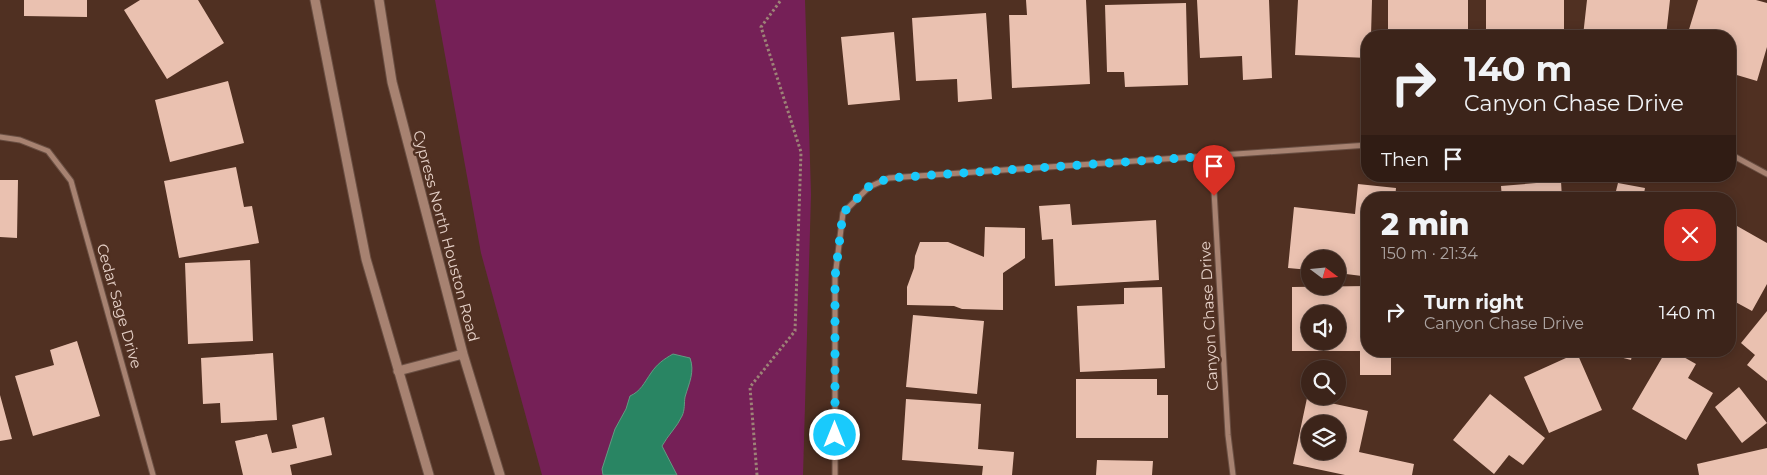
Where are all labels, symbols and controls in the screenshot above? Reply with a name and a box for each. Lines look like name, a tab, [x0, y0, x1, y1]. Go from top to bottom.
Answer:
text: 140 m	[1464, 47, 1572, 90]
icon: right	[1381, 50, 1446, 115]
text: Canyon Chase Drive	[1464, 90, 1684, 117]
street label: Cypress North Houston Road	[409, 128, 484, 344]
pin	[1193, 145, 1235, 196]
icon: arrive	[1439, 145, 1467, 173]
text: Then	[1381, 148, 1429, 171]
icon: arrive	[1200, 152, 1228, 180]
text: 2 min	[1381, 206, 1469, 243]
button: close	[1664, 209, 1716, 261]
street label: Cedar Sage Drive	[93, 241, 146, 370]
street label: Canyon Chase Drive	[1195, 241, 1222, 391]
text: 150 m · 21:34	[1381, 244, 1478, 263]
north arrow	[1301, 250, 1346, 295]
map controls	[1301, 250, 1346, 460]
text: Turn right	[1424, 291, 1524, 314]
icon: right	[1381, 298, 1409, 326]
text: 140 m	[1659, 301, 1716, 324]
button: sound	[1301, 305, 1346, 350]
text: Canyon Chase Drive	[1424, 314, 1584, 333]
button: search	[1301, 360, 1346, 405]
position arrow	[808, 408, 860, 460]
button: layers	[1301, 415, 1346, 460]

